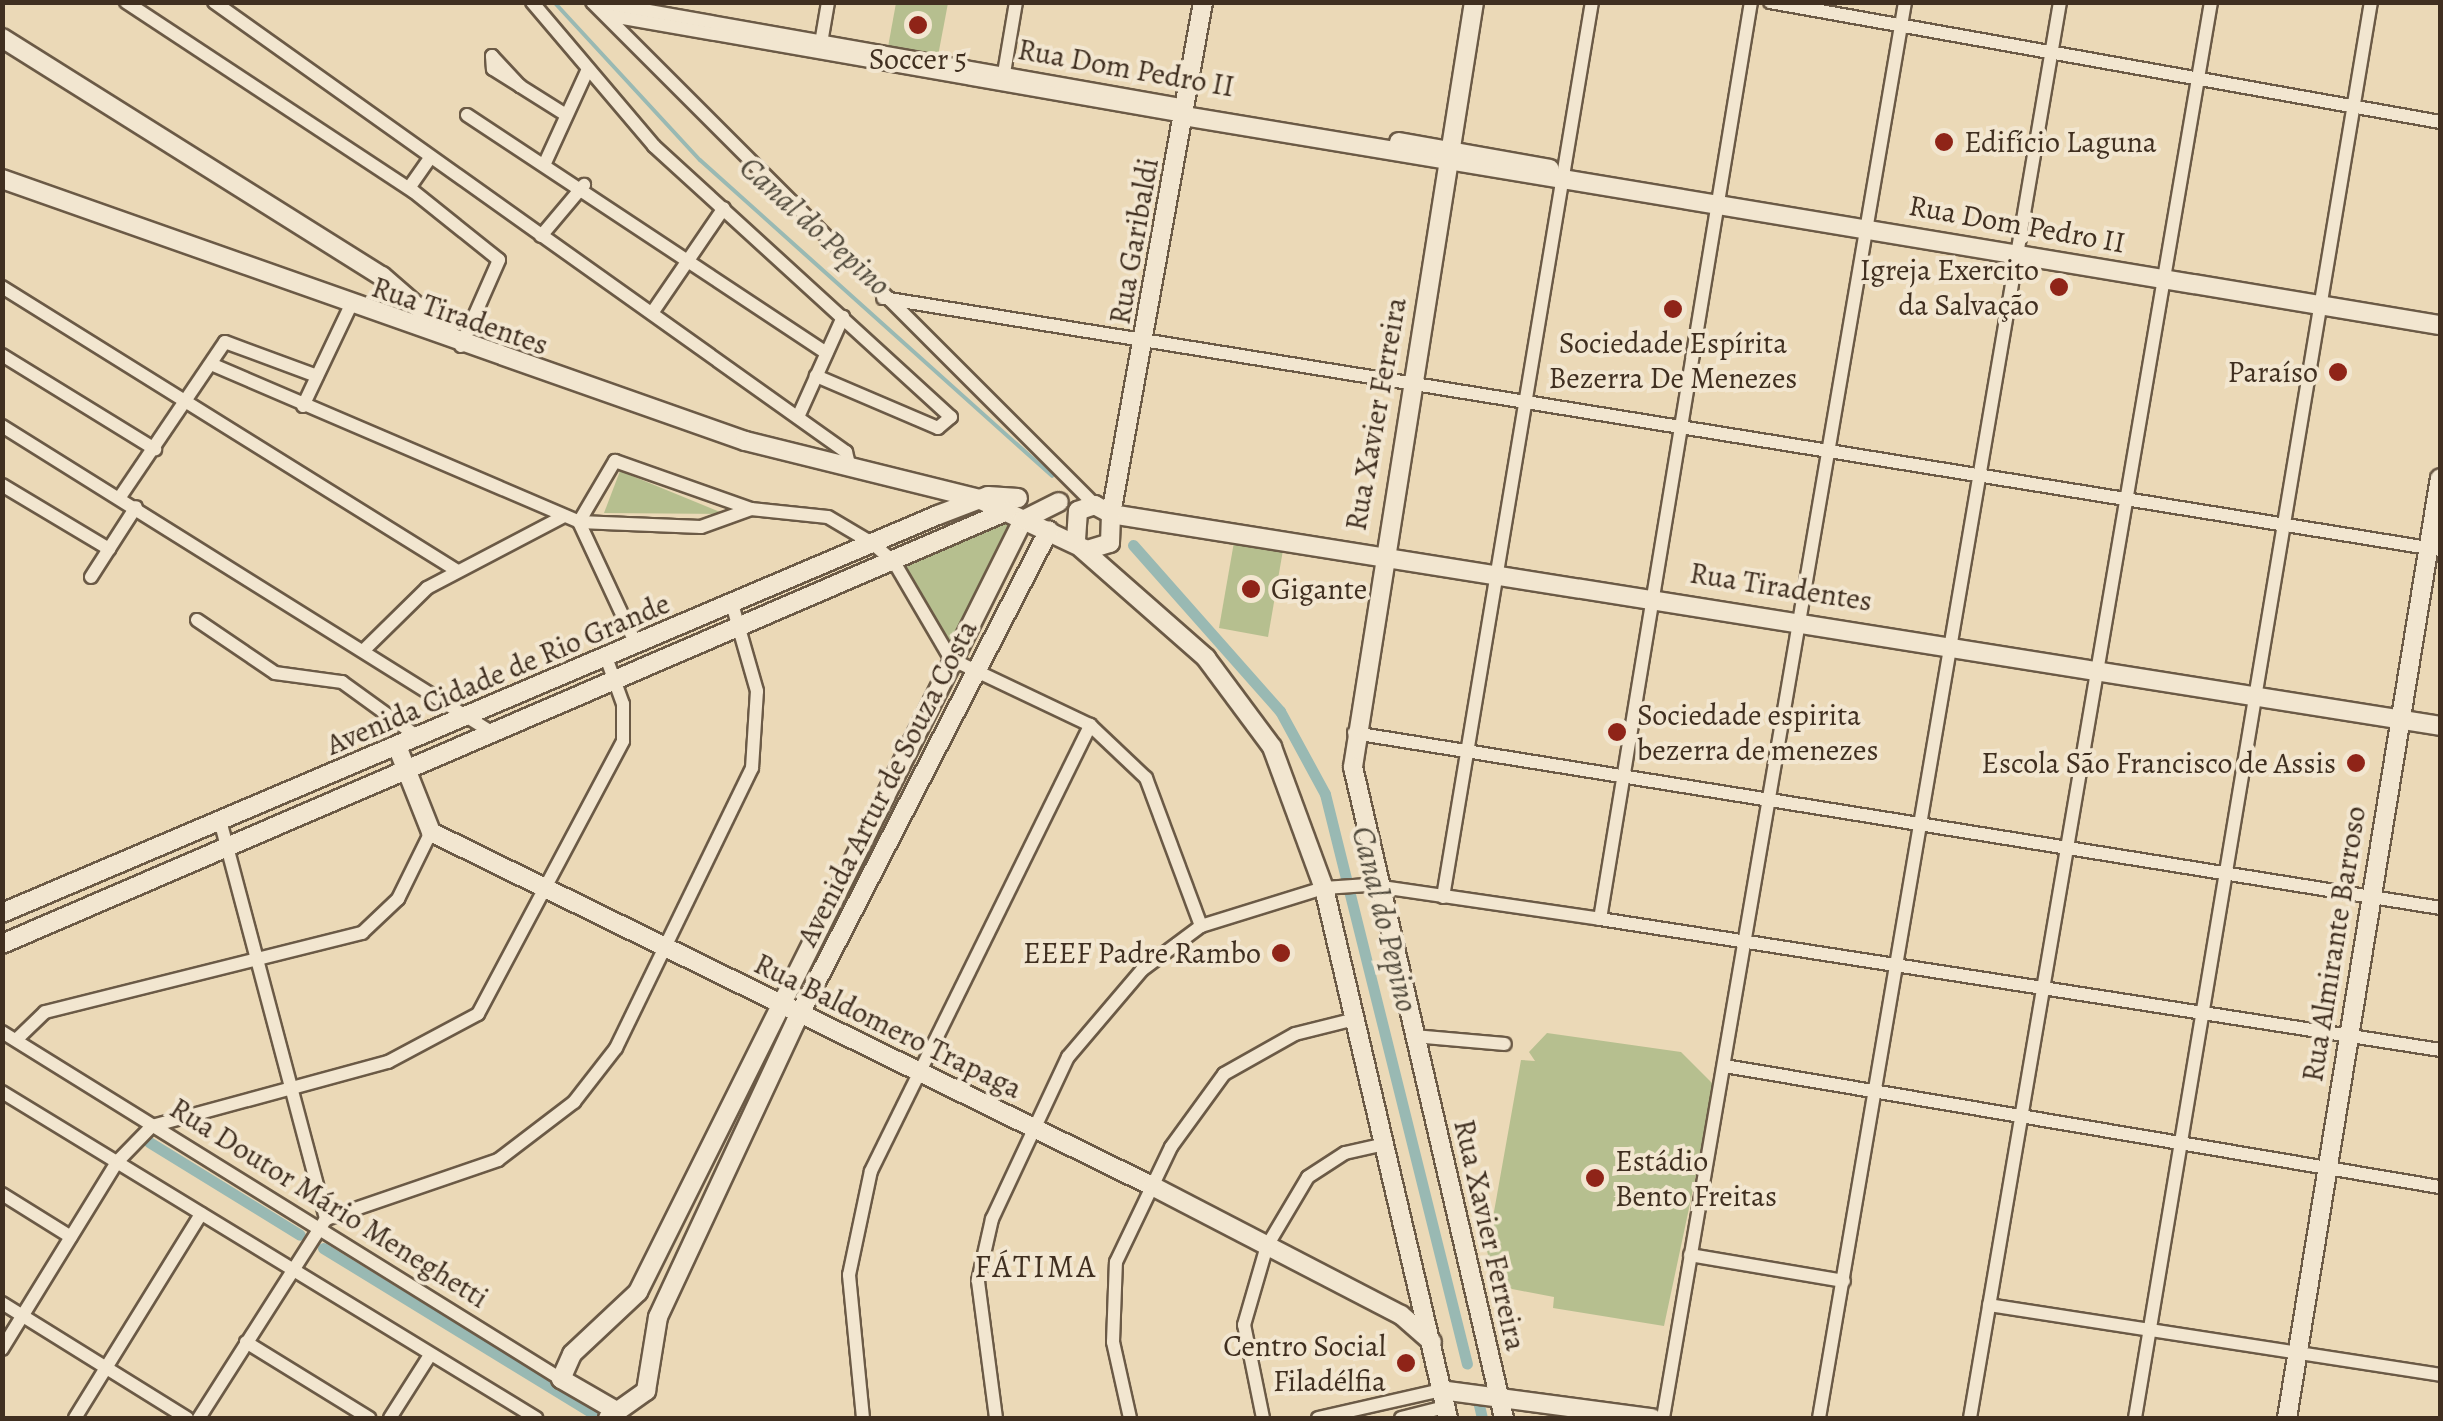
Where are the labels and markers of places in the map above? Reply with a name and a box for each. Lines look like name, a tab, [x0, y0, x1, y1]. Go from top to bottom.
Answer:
marker: Soccer 5	[907, 14, 929, 36]
place label: Soccer 5	[869, 41, 967, 77]
place label: Edifício Laguna	[1964, 124, 2157, 160]
marker: Edifício Laguna	[1933, 131, 1955, 153]
place label: Igreja Exercito da Salvação	[1860, 252, 2039, 322]
marker: Igreja Exercito da Salvação	[2048, 276, 2070, 298]
marker: Sociedade Espírita Bezerra De Menezes	[1662, 298, 1684, 320]
place label: Sociedade Espírita Bezerra De Menezes	[1549, 325, 1797, 396]
place label: Paraíso	[2227, 354, 2318, 390]
marker: Paraíso	[2327, 361, 2349, 383]
place label: Gigante	[1271, 571, 1367, 607]
marker: Gigante	[1240, 578, 1262, 600]
place label: Sociedade espirita bezerra de menezes	[1637, 697, 1879, 768]
marker: Sociedade espirita bezerra de menezes	[1606, 721, 1628, 743]
place label: Escola São Francisco de Assis	[1981, 745, 2336, 781]
marker: Escola São Francisco de Assis	[2345, 752, 2367, 774]
place label: EEEF Padre Rambo	[1023, 935, 1261, 971]
marker: EEEF Padre Rambo	[1270, 942, 1292, 964]
place label: Estádio Bento Freitas	[1615, 1143, 1777, 1214]
marker: Estádio Bento Freitas	[1584, 1167, 1606, 1189]
place label: Centro Social Filadélfia	[1223, 1328, 1386, 1398]
marker: Centro Social Filadélfia	[1395, 1352, 1417, 1374]

